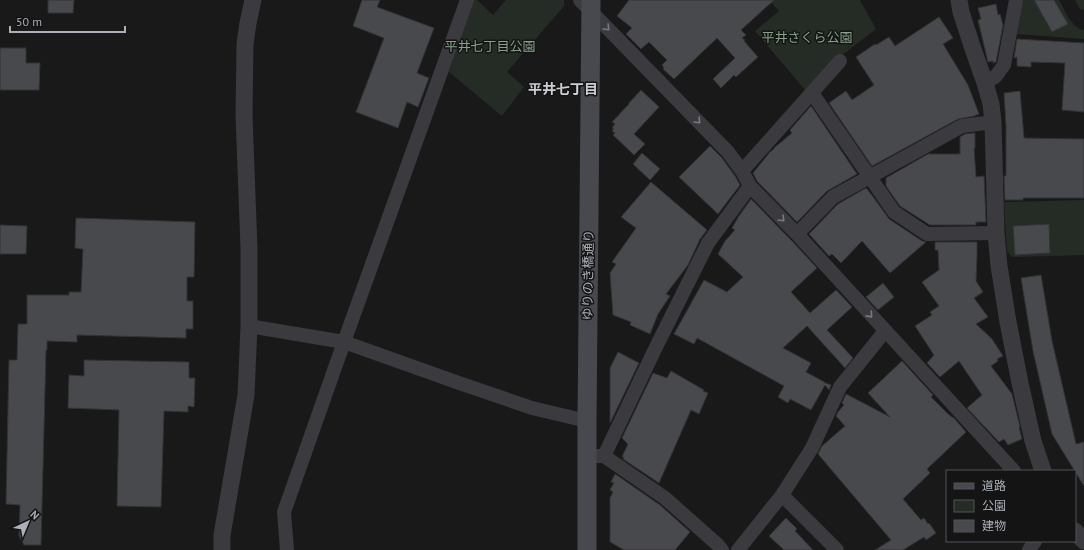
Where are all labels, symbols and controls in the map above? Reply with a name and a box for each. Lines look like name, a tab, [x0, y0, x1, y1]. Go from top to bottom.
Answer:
scale bar	[10, 8, 125, 34]
text: 50 m	[16, 14, 42, 29]
one-way arrow	[602, 23, 610, 31]
park label: 平井さくら公園	[761, 29, 853, 46]
park label: 平井七丁目公園	[444, 38, 536, 55]
district label: 平井七丁目	[528, 80, 598, 98]
one-way arrow	[693, 116, 700, 124]
one-way arrow	[777, 214, 785, 222]
street label: ゆりのき橋通り	[579, 230, 597, 320]
one-way arrow	[866, 310, 873, 317]
legend	[946, 470, 1076, 542]
text: 道路	[982, 478, 1006, 493]
text: 公園	[982, 498, 1006, 513]
north arrow	[8, 502, 48, 542]
text: N	[27, 507, 42, 522]
text: 建物	[982, 518, 1006, 533]

